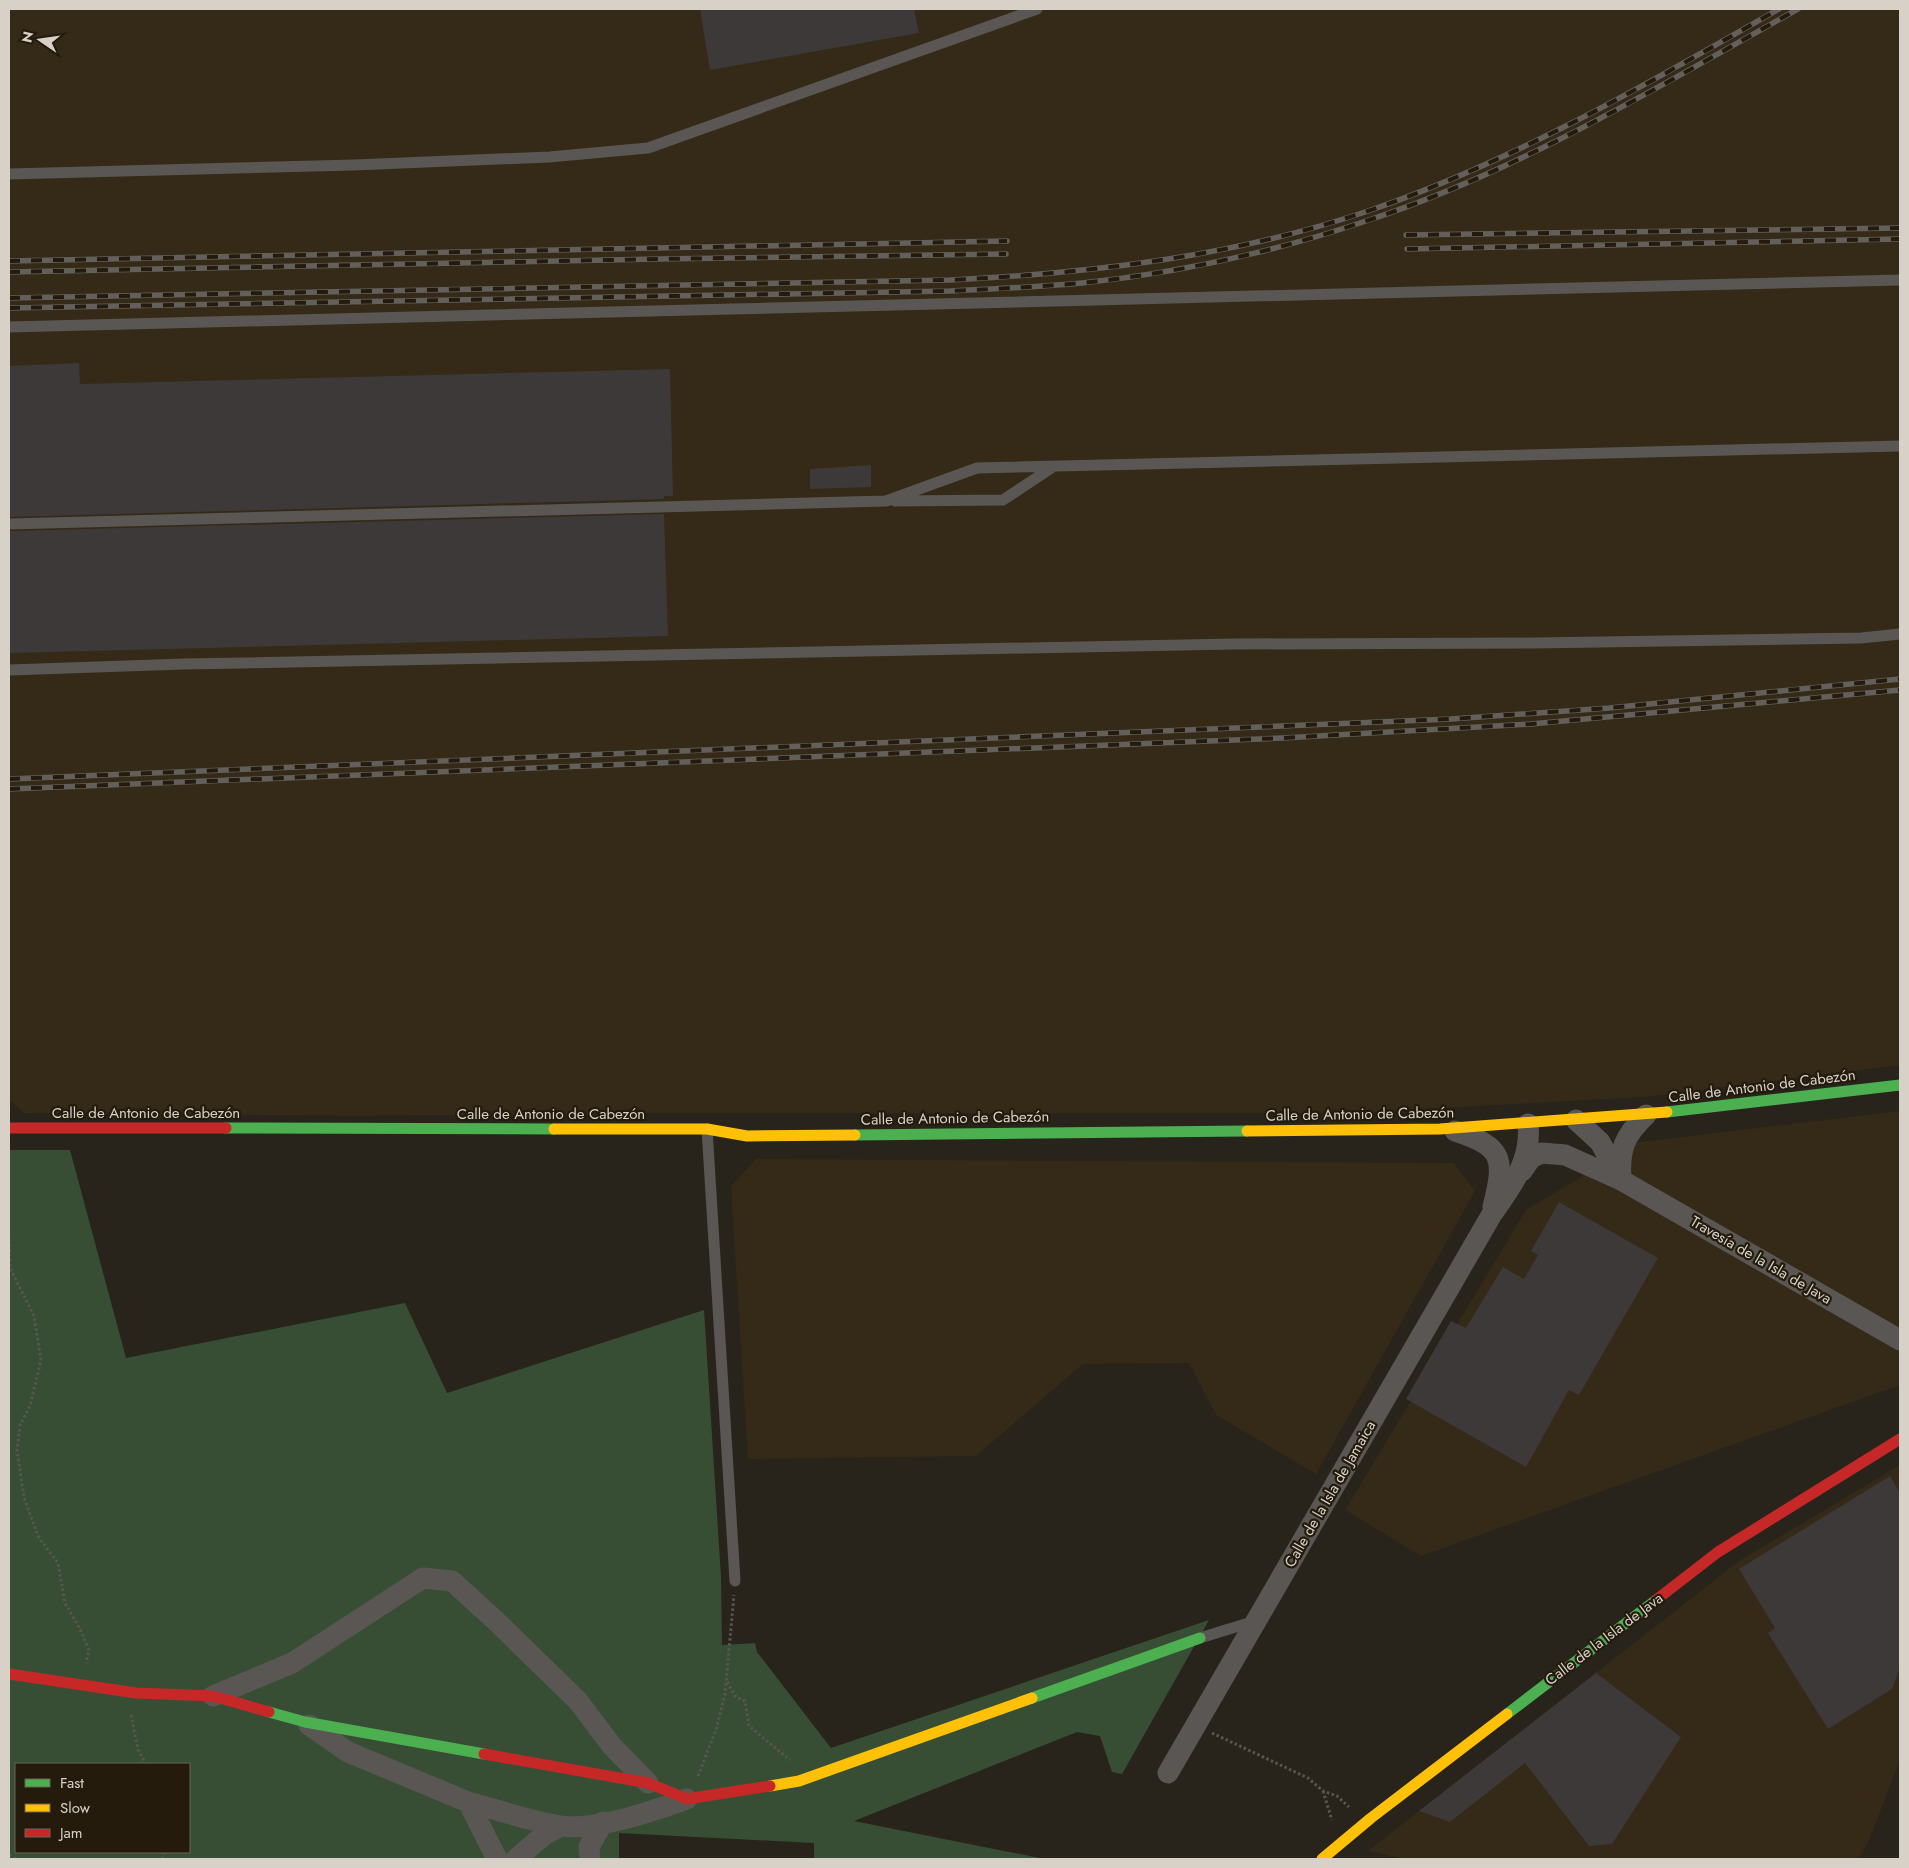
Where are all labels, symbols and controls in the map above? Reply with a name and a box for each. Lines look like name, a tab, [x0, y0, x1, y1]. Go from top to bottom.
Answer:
north arrow	[15, 15, 65, 65]
text: N	[16, 29, 38, 45]
street label: Calle de Antonio de Cabezón	[1667, 1064, 1857, 1108]
street label: Calle de Antonio de Cabezón	[1266, 1101, 1454, 1127]
street label: Calle de Antonio de Cabezón	[52, 1102, 240, 1124]
street label: Calle de Antonio de Cabezón	[457, 1103, 645, 1125]
street label: Calle de Antonio de Cabezón	[861, 1105, 1049, 1131]
street label: Travesía de la Isla de Java	[1686, 1210, 1836, 1310]
street label: Calle de la Isla de Jamaica	[1279, 1417, 1381, 1571]
street label: Calle de la Isla de Java	[1540, 1587, 1668, 1691]
legend	[15, 1763, 190, 1853]
text: Fast	[60, 1772, 84, 1794]
text: Slow	[60, 1797, 91, 1819]
text: Jam	[58, 1822, 83, 1844]

